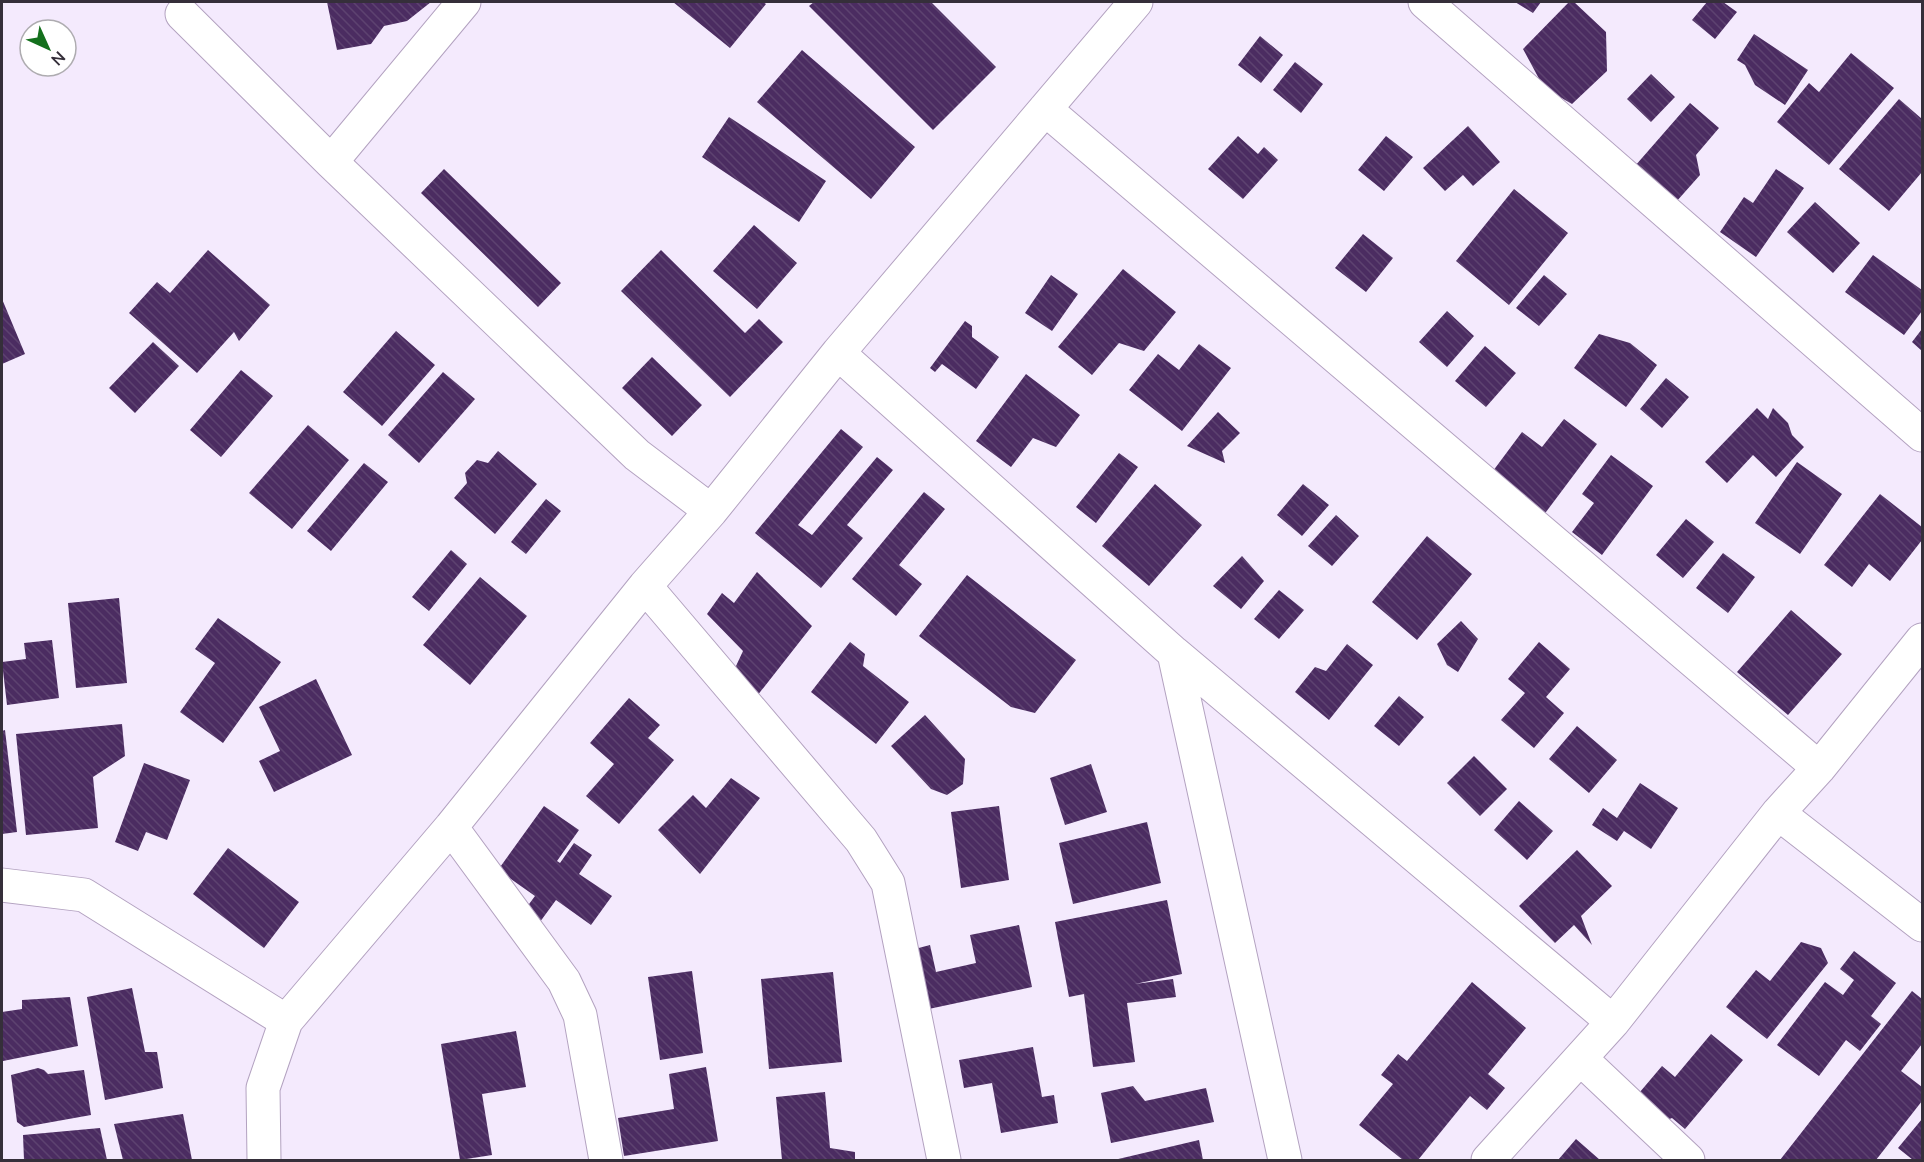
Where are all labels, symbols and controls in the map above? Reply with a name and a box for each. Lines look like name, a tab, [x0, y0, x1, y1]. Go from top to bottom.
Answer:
north arrow	[18, 18, 78, 78]
text: N	[46, 46, 70, 70]

